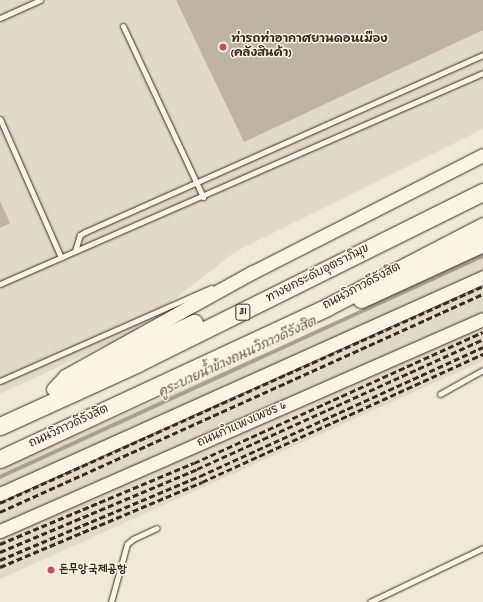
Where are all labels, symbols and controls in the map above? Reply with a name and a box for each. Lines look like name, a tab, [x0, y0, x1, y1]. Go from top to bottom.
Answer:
place label: ท่ารถท่าอากาศยานดอนเมือง (คลังสินค้า)	[231, 33, 388, 61]
marker: ท่ารถท่าอากาศยานดอนเมือง (คลังสินค้า)	[218, 42, 228, 52]
street label: ทางยกระดับอุตราภิมุข	[264, 242, 372, 306]
street label: ถนนวิภาวดีรังสิต	[321, 260, 403, 314]
road number: 31	[235, 303, 251, 321]
water label: คูระบายน้ำข้างถนนวิภาวดีรังสิต	[157, 315, 319, 403]
street label: ถนนกำแพงเพชร 6	[195, 399, 289, 451]
street label: ถนนวิภาวดีรังสิต	[27, 402, 111, 452]
place label: 돈무앙국제공항	[59, 563, 127, 577]
marker: 돈무앙국제공항	[46, 565, 56, 575]

